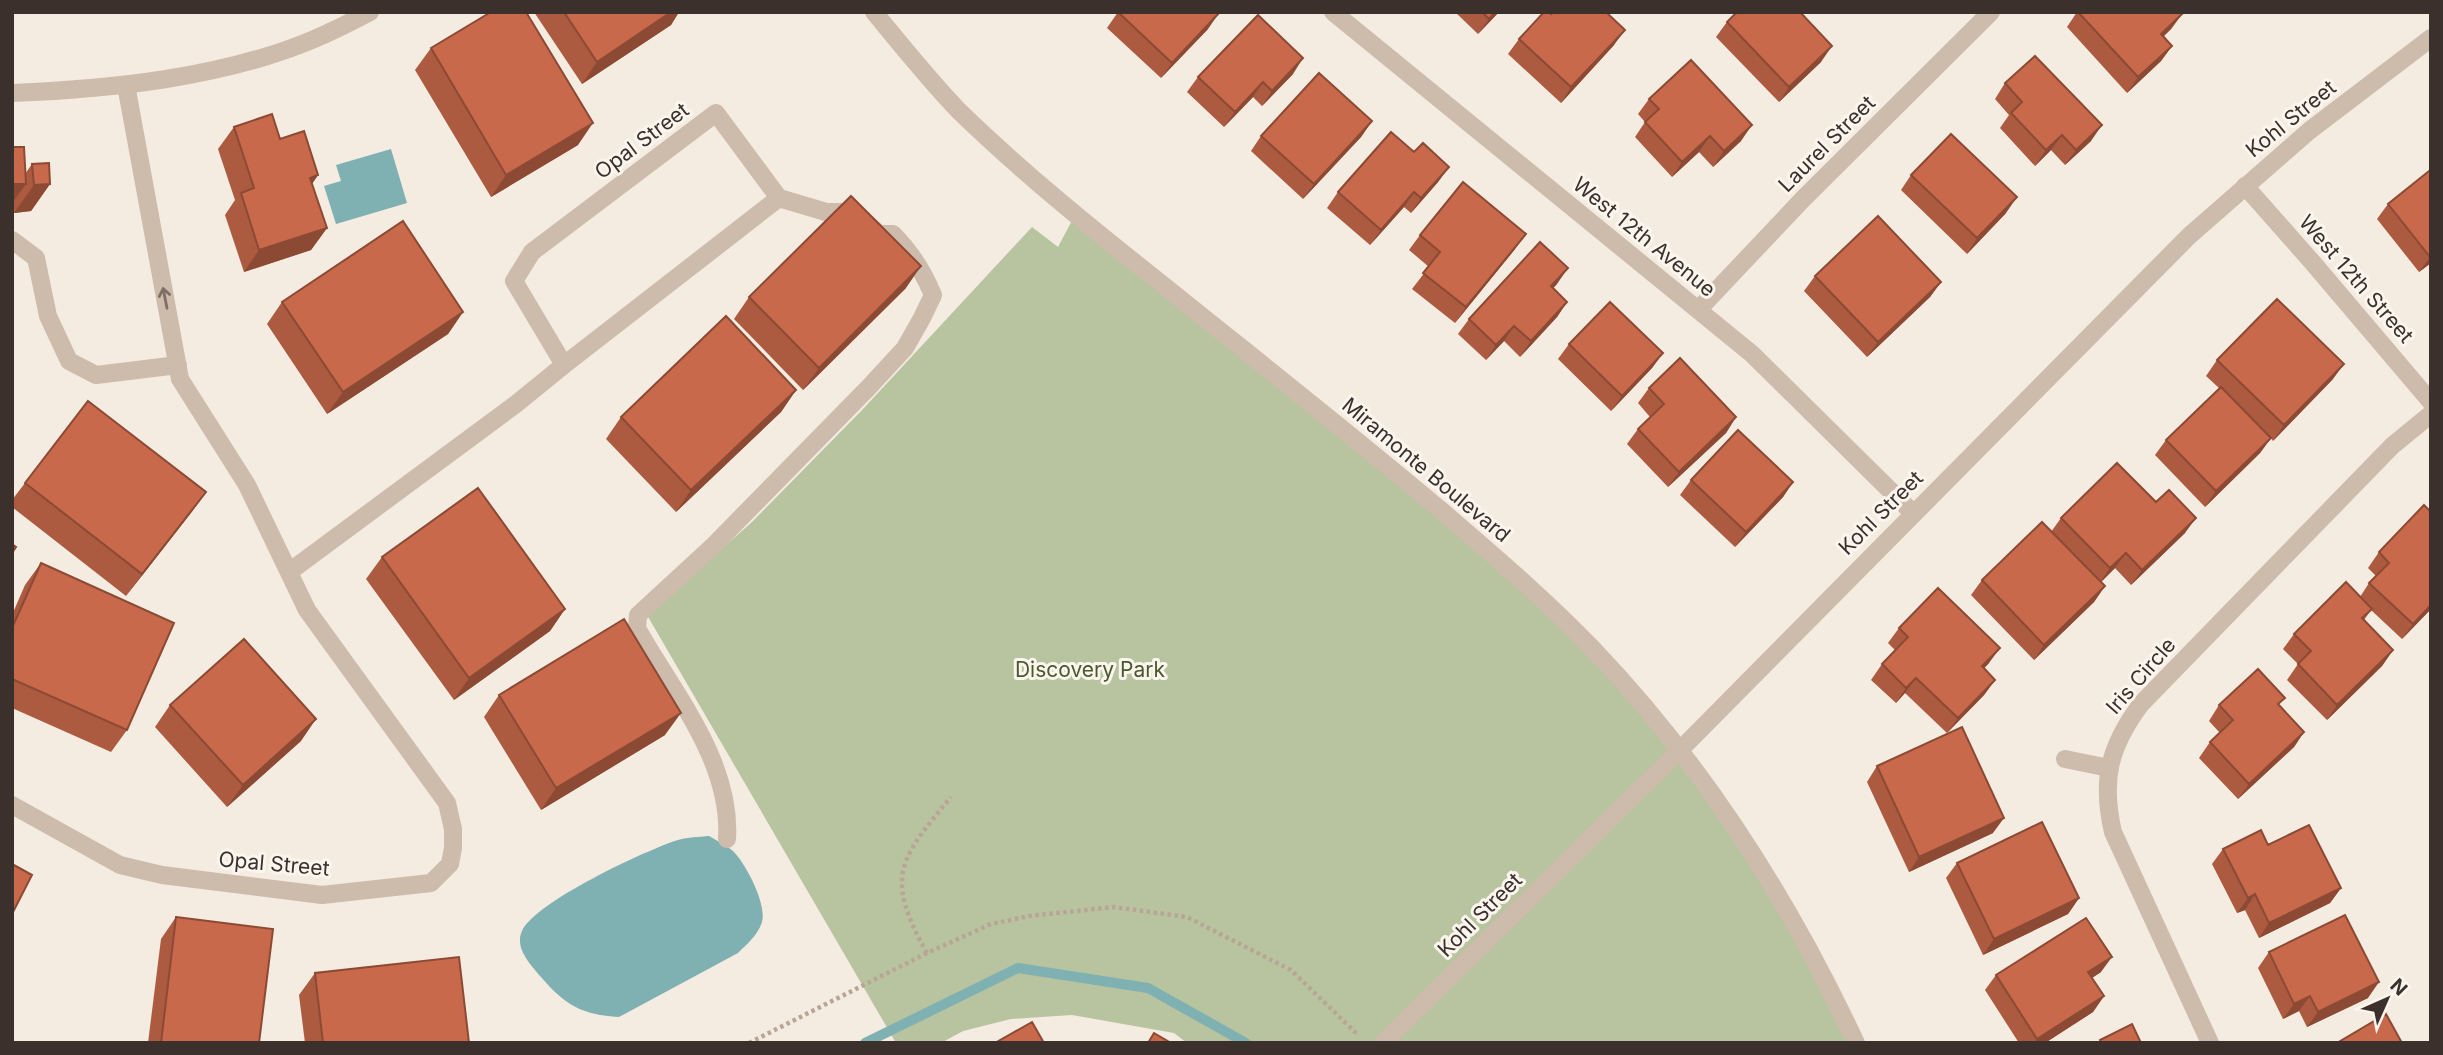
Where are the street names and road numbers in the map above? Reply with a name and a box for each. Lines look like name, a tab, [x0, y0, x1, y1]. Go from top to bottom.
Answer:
street label: Kohl Street	[2241, 75, 2341, 162]
street label: Laurel Street	[1773, 90, 1880, 197]
street label: Opal Street	[590, 97, 694, 184]
street label: West 12th Avenue	[1568, 172, 1721, 302]
street label: West 12th Street	[2294, 210, 2419, 348]
street label: Miramonte Boulevard	[1337, 392, 1515, 547]
street label: Kohl Street	[1833, 465, 1928, 560]
street label: Iris Circle	[2101, 632, 2181, 719]
street label: Opal Street	[218, 846, 331, 881]
street label: Kohl Street	[1432, 867, 1527, 962]

